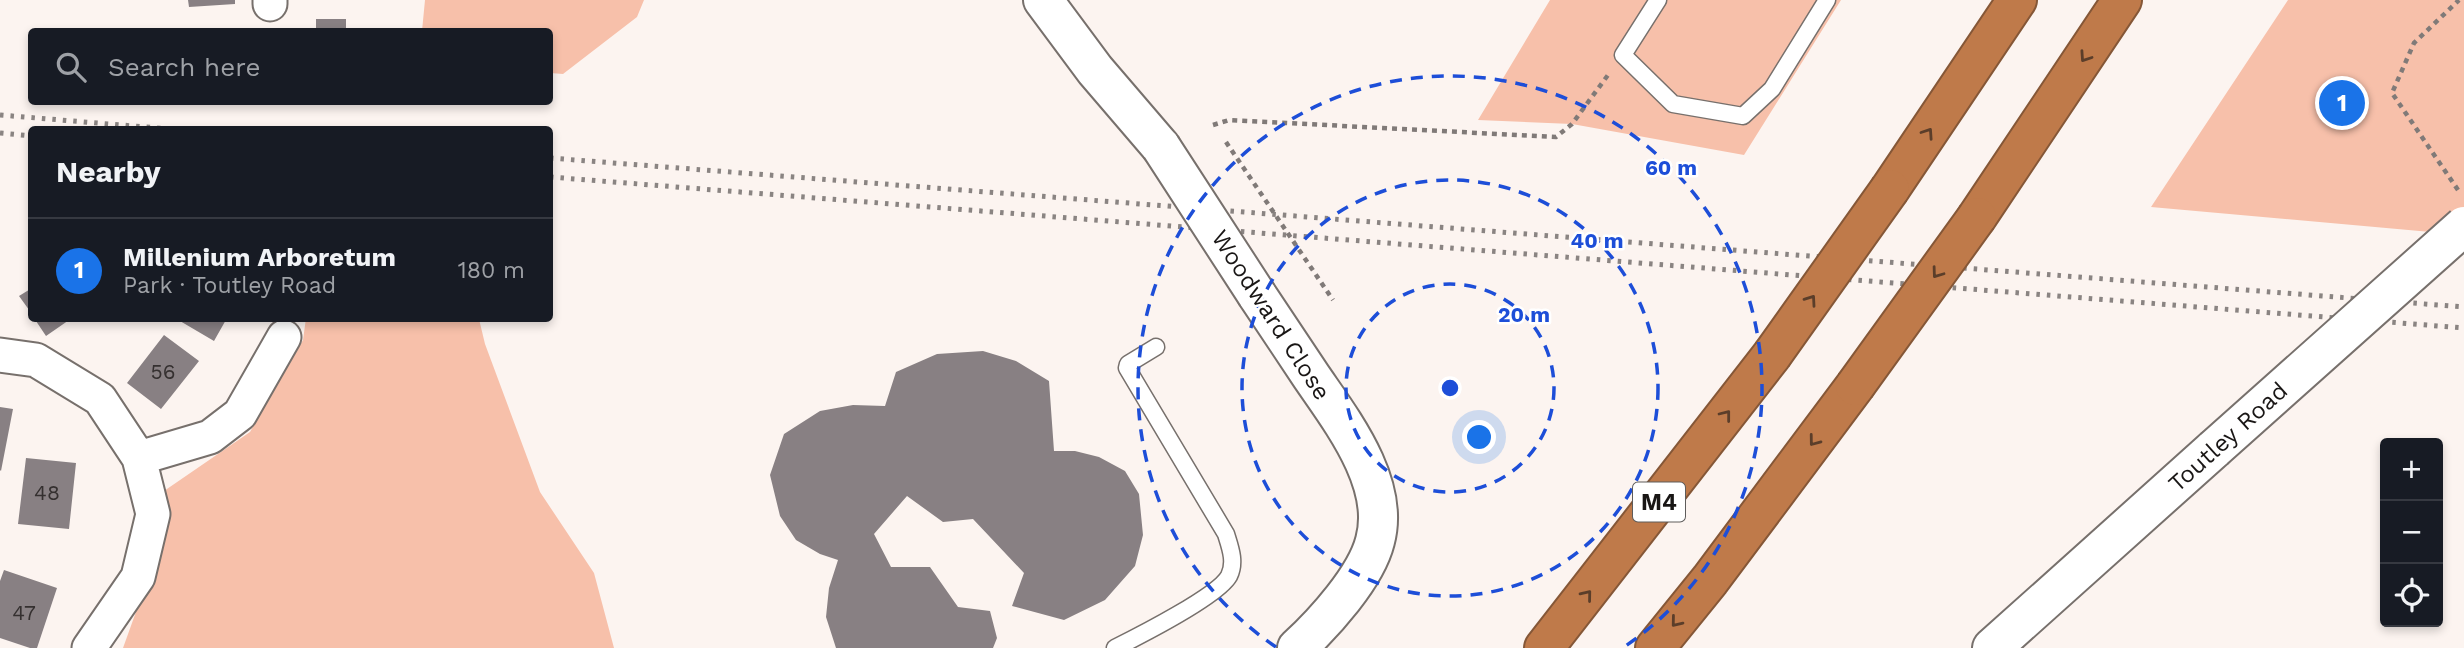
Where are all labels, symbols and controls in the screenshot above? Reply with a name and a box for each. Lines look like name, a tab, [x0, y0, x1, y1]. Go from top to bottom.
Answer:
search box	[28, 28, 553, 105]
icon: search	[52, 48, 90, 86]
one-way arrow	[2080, 50, 2093, 63]
text: Search here	[108, 52, 260, 82]
pin: 1	[2319, 77, 2365, 129]
one-way arrow	[1920, 128, 1932, 141]
text: Nearby	[56, 154, 161, 189]
text: 60 m	[1645, 155, 1697, 180]
street label: Woodward Close	[1206, 225, 1336, 405]
text: 40 m	[1571, 228, 1623, 253]
text: Millenium Arboretum	[123, 242, 396, 272]
text: 1	[74, 257, 84, 284]
text: 180 m	[458, 257, 525, 284]
one-way arrow	[1933, 265, 1945, 278]
text: Park · Toutley Road	[123, 272, 336, 299]
one-way arrow	[1803, 295, 1815, 308]
text: 20 m	[1498, 302, 1550, 327]
house number: 56	[151, 359, 176, 384]
centre of rings	[1438, 376, 1462, 400]
street label: Toutley Road	[2163, 376, 2293, 498]
one-way arrow	[1717, 410, 1730, 422]
your location	[1462, 420, 1496, 454]
one-way arrow	[1809, 433, 1822, 446]
map controls	[2380, 438, 2443, 627]
button: +	[2380, 438, 2443, 501]
house number: 48	[34, 480, 60, 505]
road number: M4	[1633, 482, 1685, 522]
button: −	[2380, 501, 2443, 564]
button: locate	[2380, 564, 2443, 627]
one-way arrow	[1578, 590, 1591, 602]
house number: 47	[12, 600, 36, 625]
one-way arrow	[1671, 614, 1684, 626]

